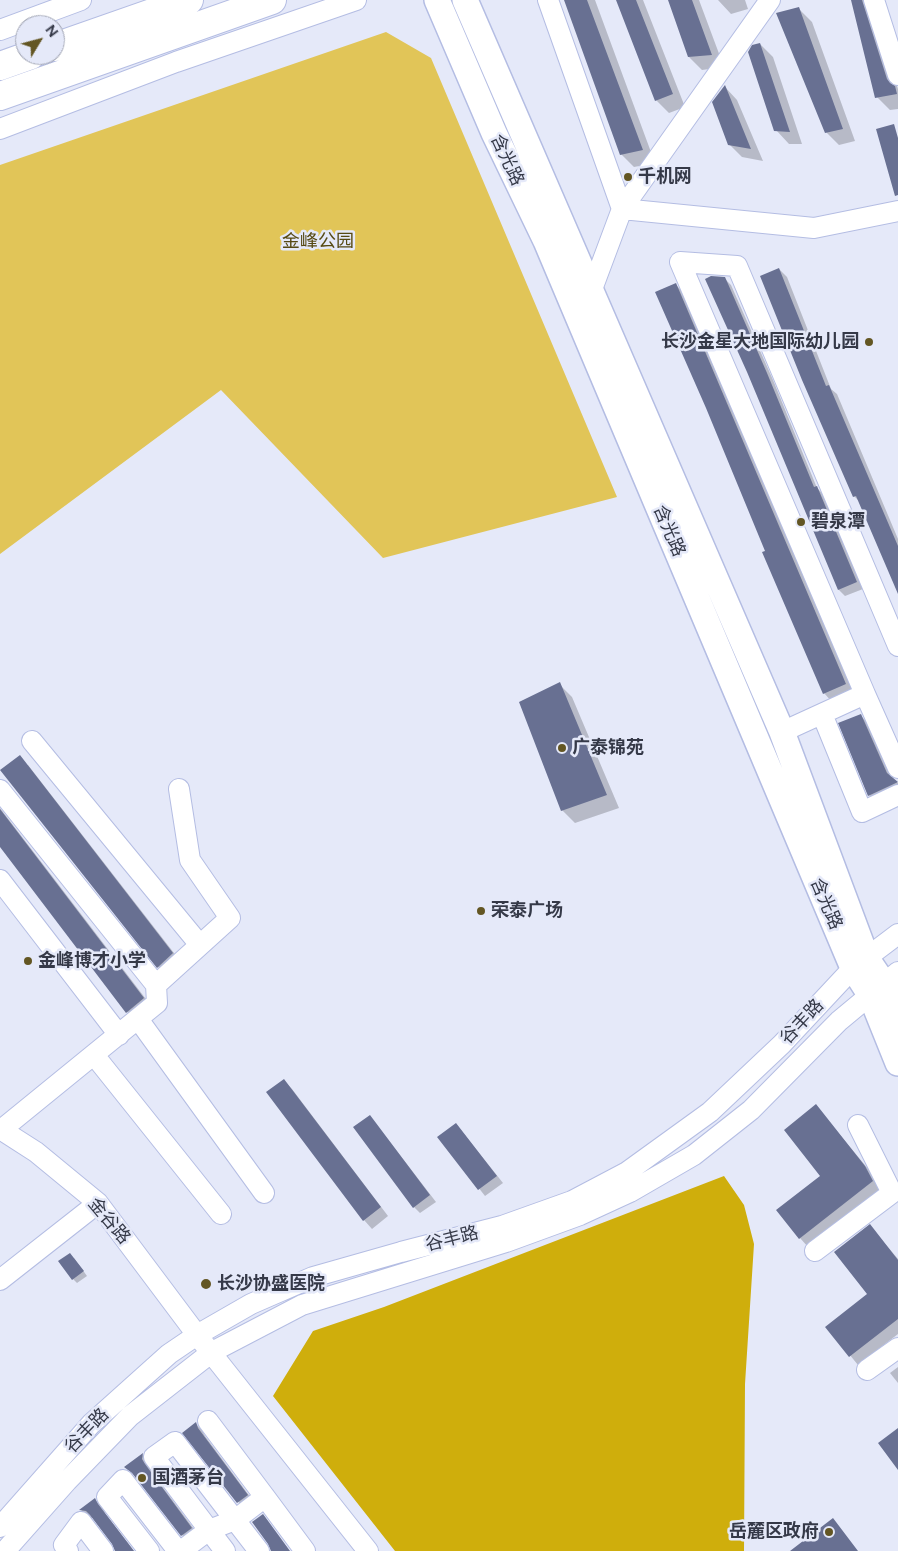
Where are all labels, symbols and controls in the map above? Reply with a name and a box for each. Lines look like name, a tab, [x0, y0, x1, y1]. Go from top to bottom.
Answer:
north arrow	[15, 15, 65, 65]
text: N	[42, 22, 62, 41]
street label: 含光路	[486, 131, 528, 189]
place label: 千机网	[638, 166, 692, 188]
marker: 千机网	[622, 171, 634, 183]
park label: 金峰公园	[282, 231, 354, 253]
place label: 长沙金星大地国际幼儿园	[661, 331, 859, 353]
marker: 长沙金星大地国际幼儿园	[863, 336, 875, 348]
street label: 含光路	[649, 502, 689, 560]
place label: 碧泉潭	[811, 511, 865, 533]
marker: 碧泉潭	[795, 516, 807, 528]
place label: 广泰锦苑	[572, 737, 644, 759]
marker: 广泰锦苑	[556, 742, 568, 754]
street label: 含光路	[806, 875, 846, 933]
place label: 荣泰广场	[491, 900, 563, 922]
marker: 荣泰广场	[475, 905, 487, 917]
place label: 金峰博才小学	[38, 950, 146, 972]
marker: 金峰博才小学	[22, 955, 34, 967]
street label: 谷丰路	[776, 995, 828, 1049]
street label: 金谷路	[83, 1193, 135, 1249]
street label: 谷丰路	[423, 1222, 481, 1256]
place label: 长沙协盛医院	[217, 1273, 325, 1295]
marker: 长沙协盛医院	[199, 1277, 213, 1291]
street label: 谷丰路	[60, 1404, 114, 1458]
place label: 国酒茅台	[152, 1467, 224, 1489]
marker: 国酒茅台	[136, 1472, 148, 1484]
place label: 岳麓区政府	[729, 1521, 819, 1543]
marker: 岳麓区政府	[823, 1526, 835, 1538]

